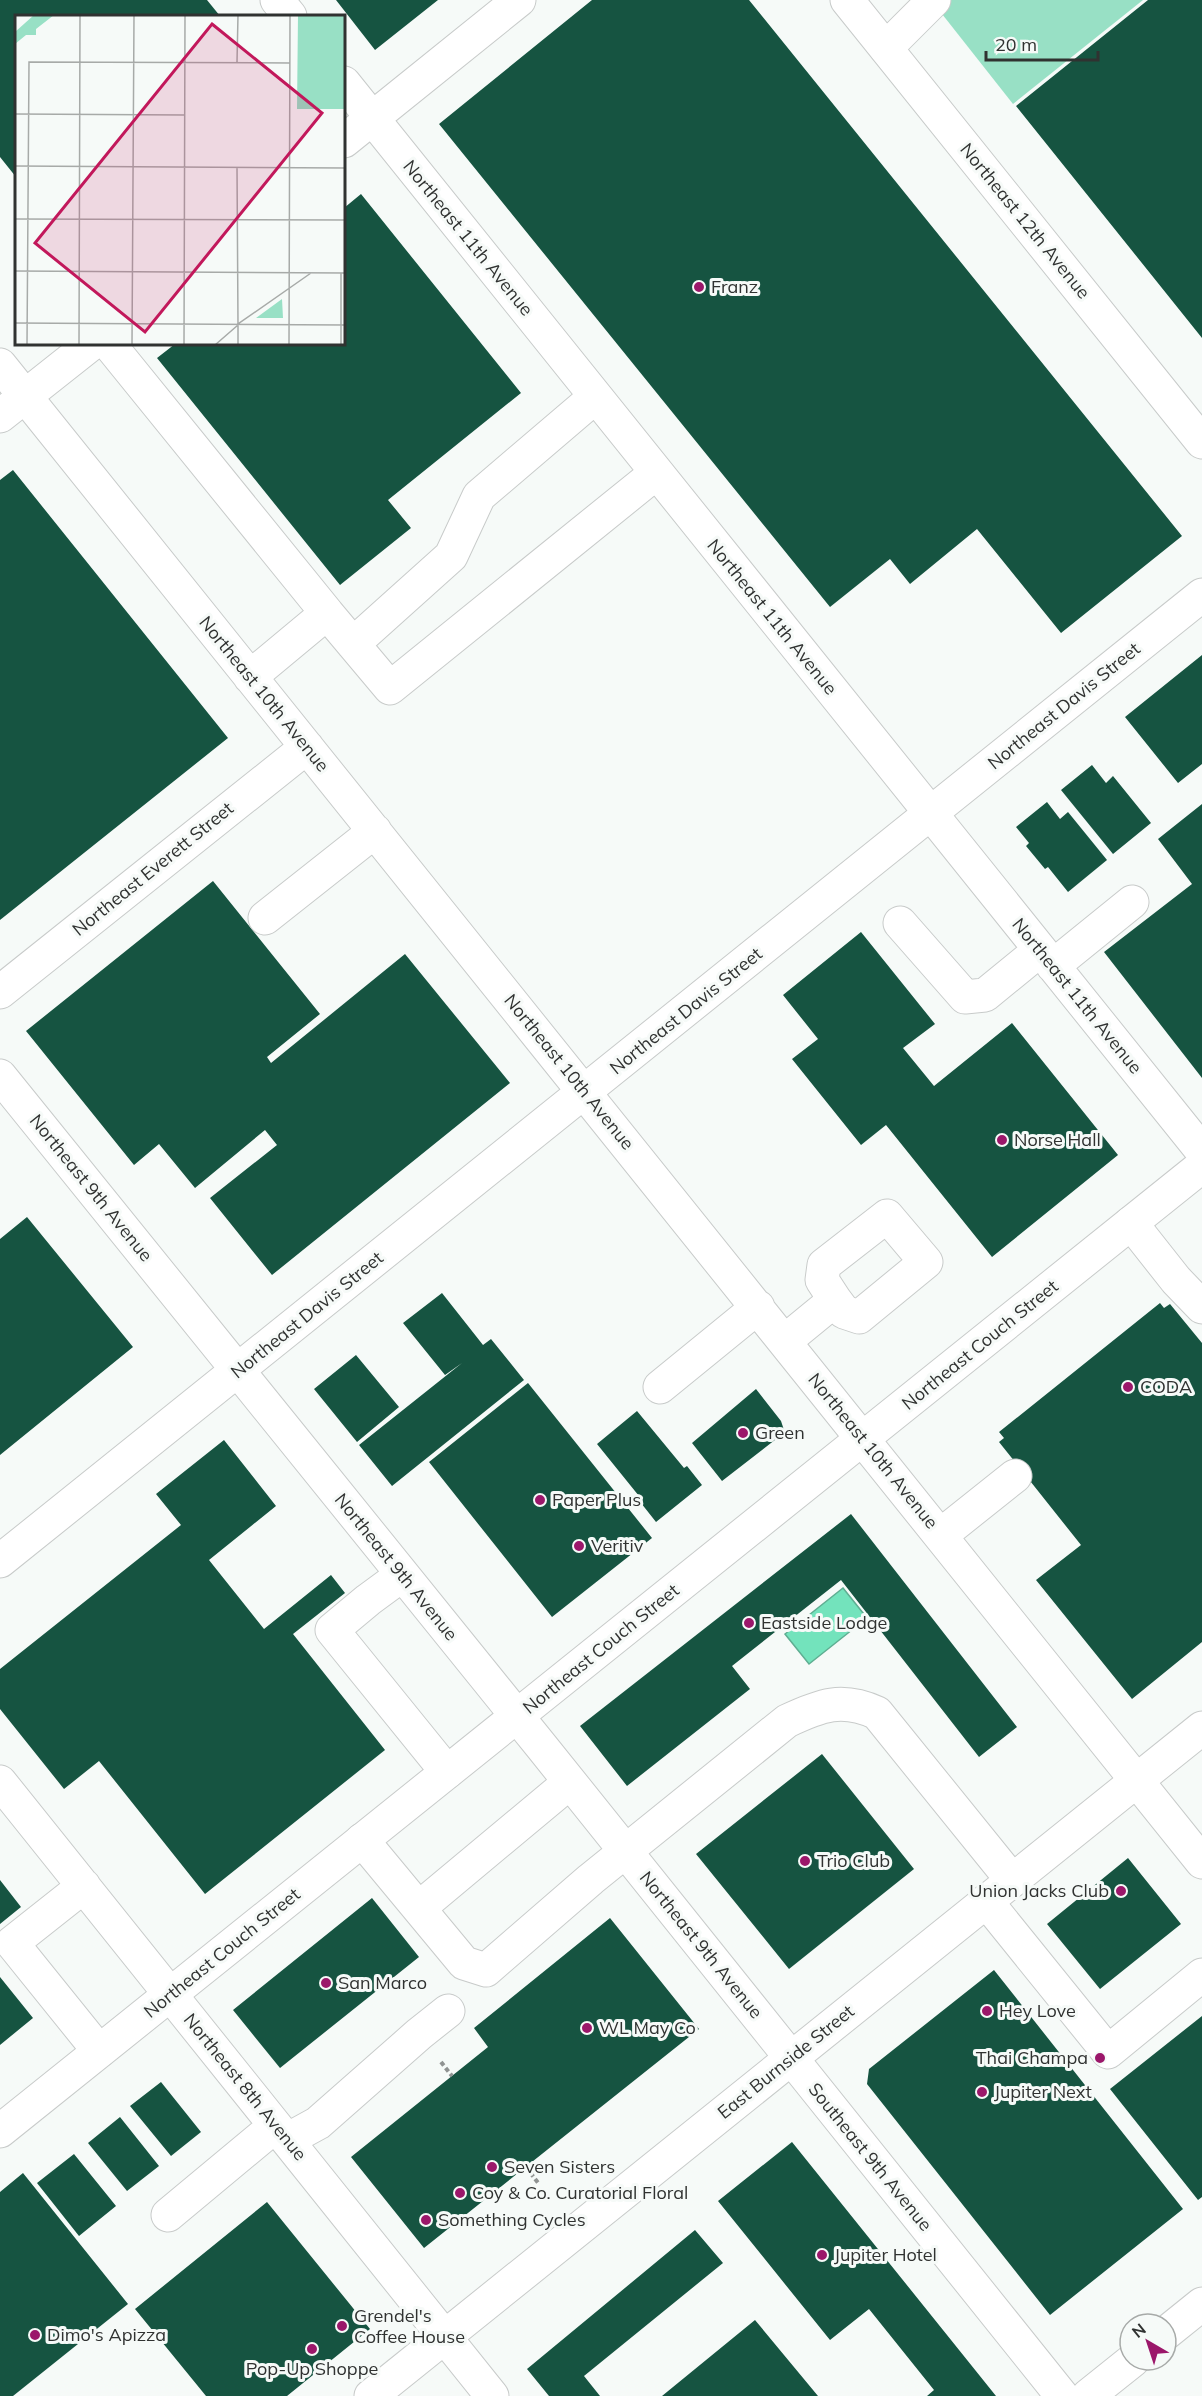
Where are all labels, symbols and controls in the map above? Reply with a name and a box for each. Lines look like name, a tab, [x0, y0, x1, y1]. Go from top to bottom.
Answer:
inset map	[15, 15, 345, 345]
scale bar	[986, 24, 1098, 62]
text: 20 m	[995, 33, 1037, 56]
street label: Northeast 12th Avenue	[955, 138, 1095, 303]
street label: Northeast 11th Avenue	[398, 155, 538, 320]
place label: Franz	[711, 275, 758, 298]
marker: Franz	[692, 280, 706, 294]
street label: Northeast 11th Avenue	[702, 534, 842, 699]
street label: Northeast 10th Avenue	[194, 611, 334, 776]
street label: Northeast Davis Street	[983, 637, 1145, 774]
street label: Northeast Everett Street	[67, 797, 238, 941]
street label: Northeast 11th Avenue	[1007, 913, 1147, 1078]
street label: Northeast Davis Street	[605, 942, 767, 1079]
street label: Northeast 10th Avenue	[499, 989, 639, 1154]
street label: Northeast 9th Avenue	[25, 1109, 158, 1266]
place label: Norse Hall	[1014, 1128, 1101, 1151]
marker: Norse Hall	[995, 1133, 1009, 1147]
street label: Northeast Davis Street	[226, 1246, 388, 1383]
street label: Northeast Couch Street	[897, 1275, 1062, 1415]
street label: Northeast 10th Avenue	[803, 1368, 943, 1533]
place label: CODA	[1140, 1375, 1192, 1398]
marker: CODA	[1121, 1380, 1135, 1394]
place label: Green	[755, 1421, 805, 1444]
marker: Green	[736, 1426, 750, 1440]
street label: Northeast 9th Avenue	[330, 1488, 463, 1645]
place label: Paper Plus	[552, 1488, 641, 1511]
marker: Paper Plus	[533, 1493, 547, 1507]
place label: Veritiv	[591, 1534, 644, 1557]
marker: Veritiv	[572, 1539, 586, 1553]
street label: Northeast Couch Street	[518, 1579, 683, 1719]
place label: Eastside Lodge	[761, 1611, 887, 1634]
marker: Eastside Lodge	[742, 1616, 756, 1630]
place label: Trio Club	[817, 1849, 890, 1872]
marker: Trio Club	[798, 1854, 812, 1868]
street label: Northeast 9th Avenue	[635, 1866, 768, 2023]
place label: Union Jacks Club	[969, 1879, 1109, 1902]
street label: Northeast Couch Street	[139, 1883, 304, 2023]
marker: Union Jacks Club	[1114, 1884, 1128, 1898]
place label: San Marco	[338, 1971, 427, 1994]
marker: San Marco	[319, 1976, 333, 1990]
street label: East Burnside Street	[713, 1999, 859, 2124]
place label: Hey Love	[999, 1999, 1076, 2022]
marker: Hey Love	[980, 2004, 994, 2018]
street label: Northeast 8th Avenue	[179, 2008, 312, 2165]
place label: WL May Co	[599, 2016, 696, 2039]
marker: WL May Co	[580, 2021, 594, 2035]
place label: Thai Champa	[976, 2046, 1088, 2069]
marker: Thai Champa	[1093, 2051, 1107, 2065]
street label: Southeast 9th Avenue	[803, 2078, 937, 2235]
place label: Jupiter Next	[994, 2080, 1092, 2103]
marker: Jupiter Next	[975, 2085, 989, 2099]
place label: Seven Sisters	[504, 2155, 615, 2178]
marker: Seven Sisters	[485, 2160, 499, 2174]
place label: Coy & Co. Curatorial Floral	[472, 2181, 688, 2204]
marker: Coy & Co. Curatorial Floral	[453, 2186, 467, 2200]
place label: Something Cycles	[438, 2208, 586, 2231]
marker: Something Cycles	[419, 2213, 433, 2227]
place label: Jupiter Hotel	[834, 2243, 937, 2266]
marker: Jupiter Hotel	[815, 2248, 829, 2262]
place label: Grendel's Coffee House	[354, 2304, 465, 2348]
north arrow	[1118, 2312, 1178, 2372]
marker: Grendel's Coffee House	[335, 2319, 349, 2333]
text: N	[1128, 2319, 1150, 2342]
place label: Dimo's Apizza	[47, 2323, 166, 2346]
marker: Dimo's Apizza	[28, 2328, 42, 2342]
marker: Pop-Up Shoppe	[305, 2342, 319, 2356]
place label: Pop-Up Shoppe	[246, 2357, 378, 2380]

